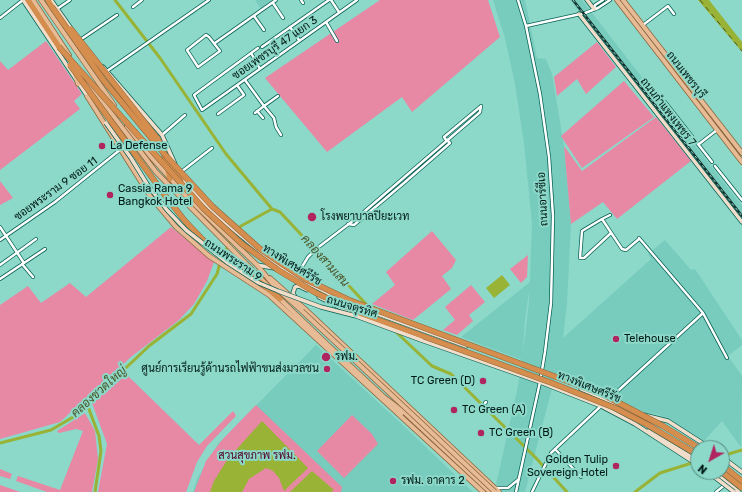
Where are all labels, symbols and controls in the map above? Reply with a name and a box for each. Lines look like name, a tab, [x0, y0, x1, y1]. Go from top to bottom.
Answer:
street label: ซอยเพชรบุรี 47 แยก 3	[230, 14, 320, 82]
street label: ถนนเพชรบุรี	[664, 49, 708, 101]
street label: ถนนกำแพงเพชร 7	[637, 75, 699, 149]
place label: La Defense	[110, 139, 167, 153]
marker: La Defense	[97, 141, 107, 151]
street label: ซอยพระราม 9 ซอย 11	[12, 154, 100, 224]
street label: ถนนอาร์ซีเอ	[535, 172, 551, 226]
place label: Cassia Rama 9 Bangkok Hotel	[118, 182, 192, 208]
marker: Cassia Rama 9 Bangkok Hotel	[105, 190, 115, 200]
place label: โรงพยาบาลปิยะเวท	[321, 210, 409, 224]
marker: โรงพยาบาลปิยะเวท	[306, 211, 318, 223]
water label: คลองสามเสน	[298, 232, 352, 290]
street label: ถนนพระราม 9	[202, 236, 264, 284]
street label: ทางพิเศษศรีรัช	[260, 242, 324, 288]
street label: ถนนจตุรทิศ	[325, 293, 379, 321]
place label: Telehouse	[624, 332, 676, 346]
marker: Telehouse	[611, 334, 621, 344]
place label: รฟม.	[335, 350, 358, 364]
marker: รฟม.	[320, 351, 332, 363]
place label: ศูนย์การเรียนรู้ด้านรถไฟฟ้าขนส่งมวลชน	[141, 362, 319, 376]
water label: คลองชวดใหญ่	[68, 363, 130, 421]
marker: ศูนย์การเรียนรู้ด้านรถไฟฟ้าขนส่งมวลชน	[322, 364, 332, 374]
street label: ทางพิเศษศรีรัช	[556, 368, 622, 406]
place label: TC Green (D)	[411, 374, 475, 388]
marker: TC Green (D)	[478, 376, 488, 386]
place label: TC Green (A)	[462, 403, 526, 417]
marker: TC Green (A)	[449, 405, 459, 415]
place label: TC Green (B)	[489, 426, 553, 440]
marker: TC Green (B)	[476, 428, 486, 438]
north arrow	[690, 440, 730, 480]
park label: สวนสุขภาพ รฟม.	[218, 449, 296, 463]
place label: Golden Tulip Sovereign Hotel	[527, 453, 608, 479]
marker: Golden Tulip Sovereign Hotel	[611, 461, 621, 471]
text: N	[696, 461, 710, 476]
place label: รฟม. อาคาร 2	[401, 474, 465, 488]
marker: รฟม. อาคาร 2	[388, 476, 398, 486]

